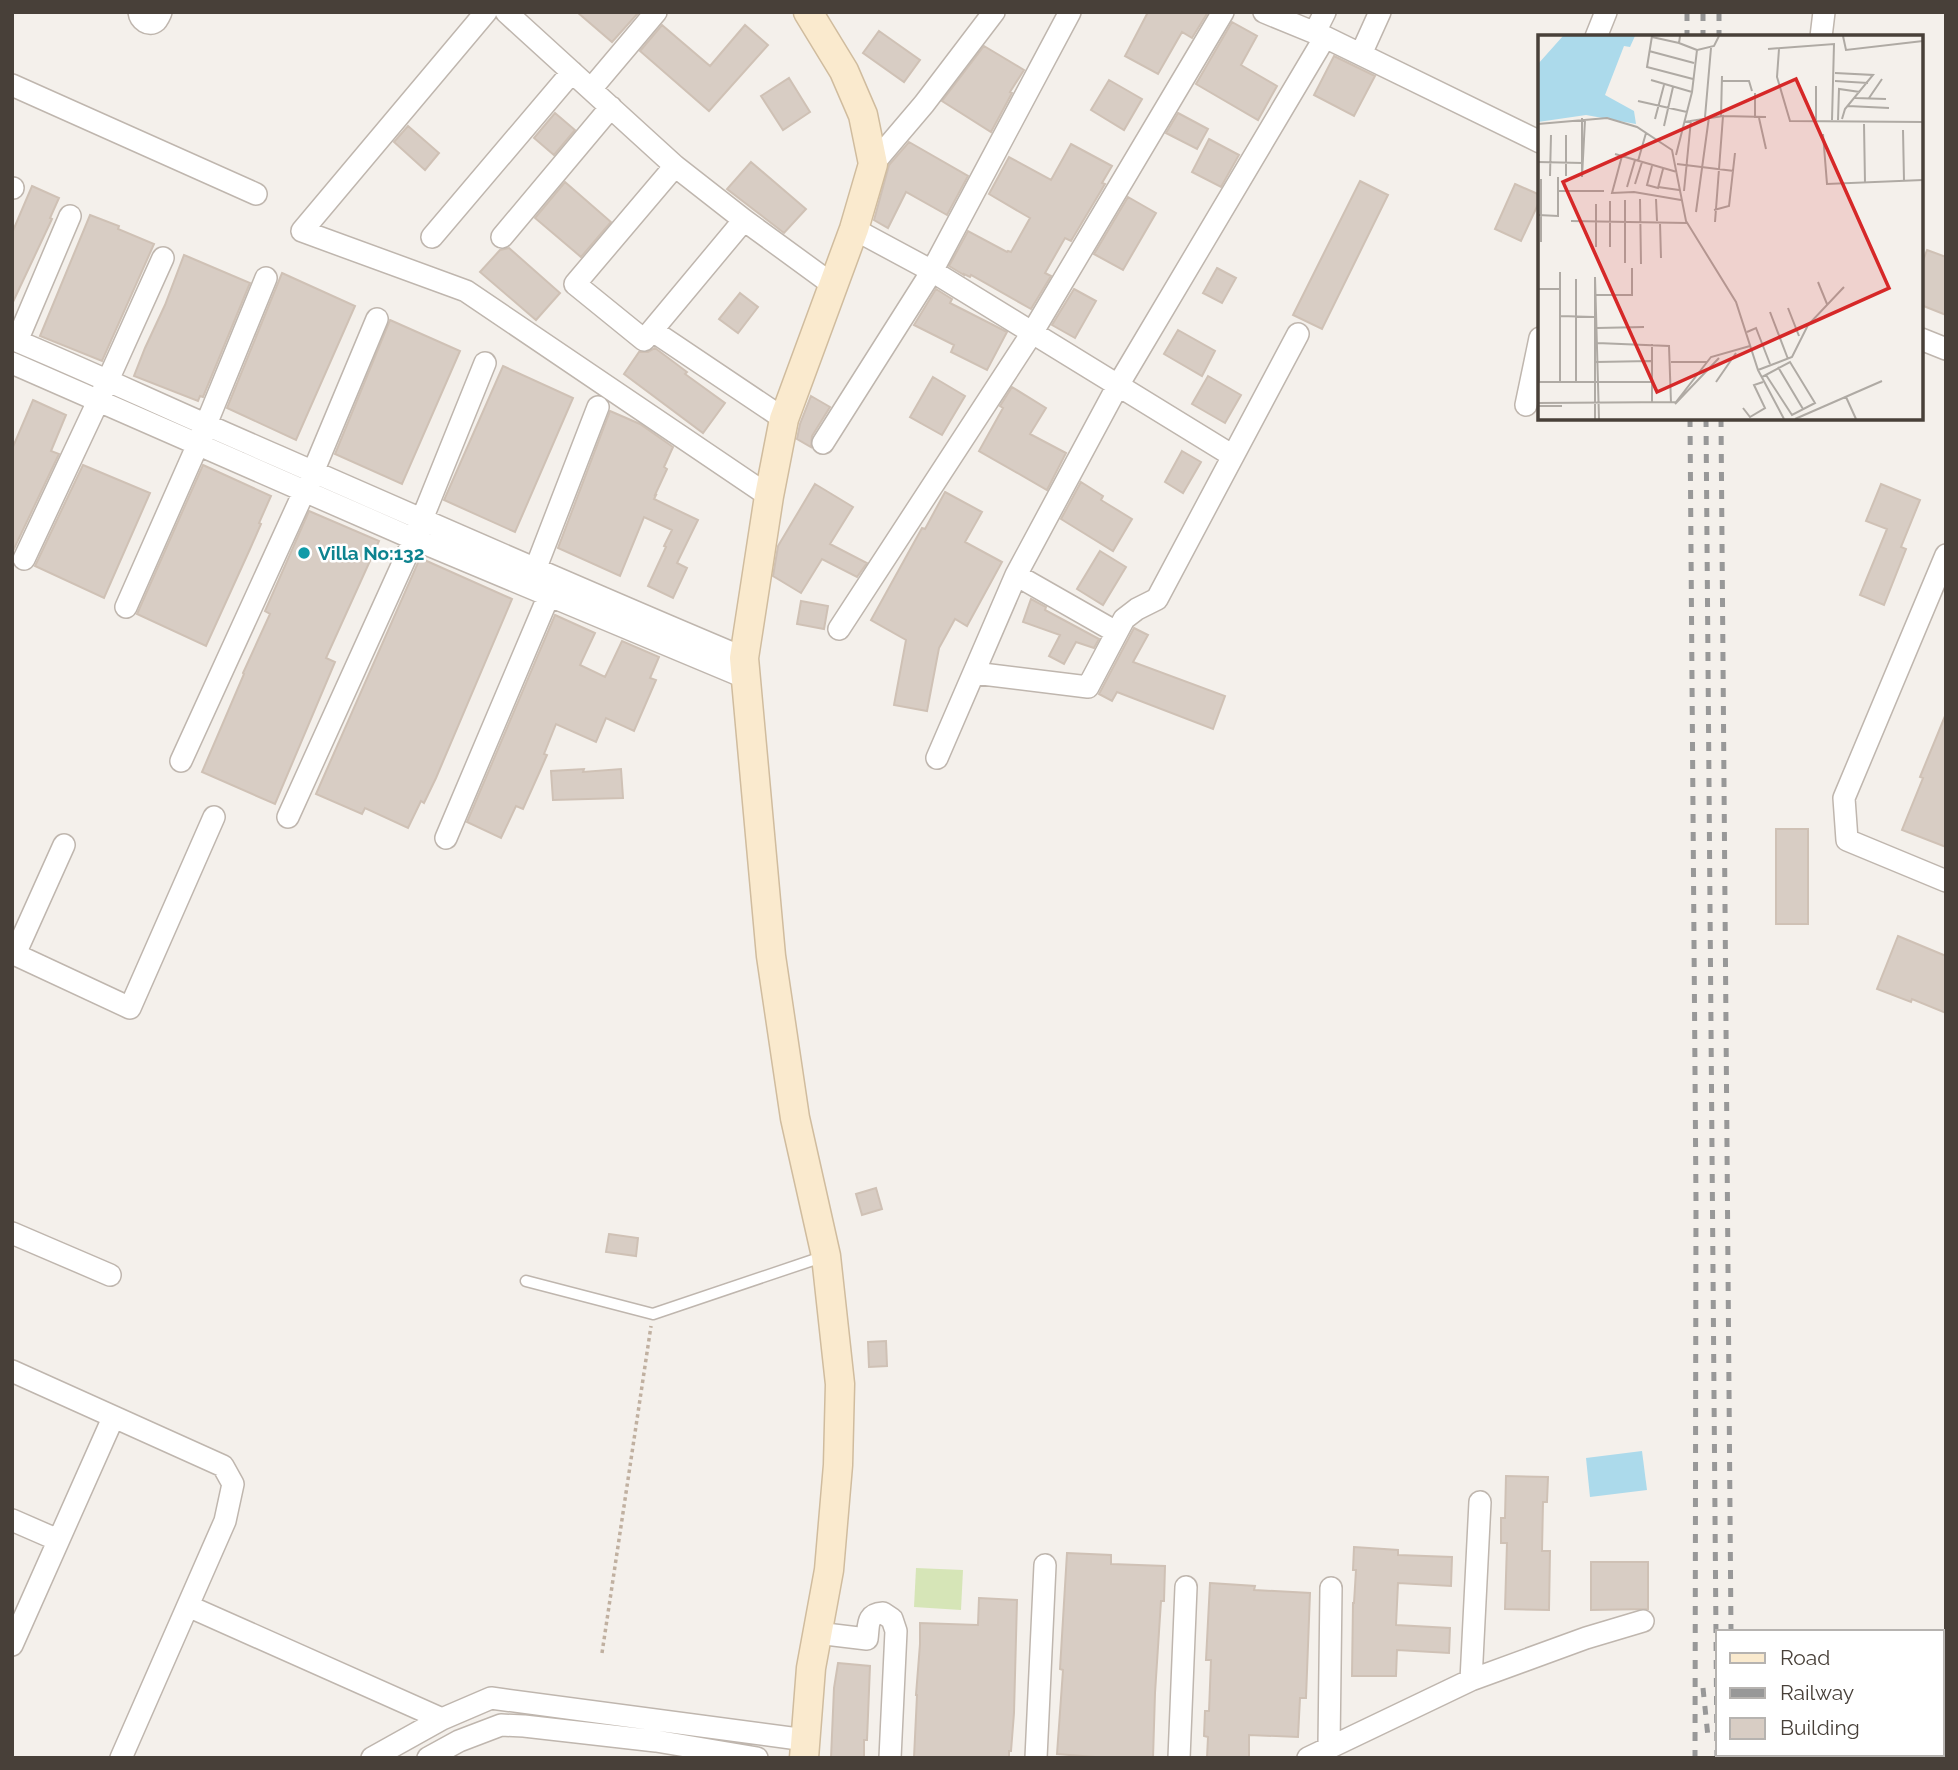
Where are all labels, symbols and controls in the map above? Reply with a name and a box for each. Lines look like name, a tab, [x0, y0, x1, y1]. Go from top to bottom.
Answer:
inset map	[1538, 35, 1923, 420]
place label: Villa No:132	[318, 542, 424, 564]
marker: Villa No:132	[296, 545, 312, 561]
legend	[1716, 1630, 1944, 1756]
text: Road	[1780, 1645, 1830, 1670]
text: Railway	[1780, 1680, 1854, 1705]
text: Building	[1780, 1715, 1860, 1740]

